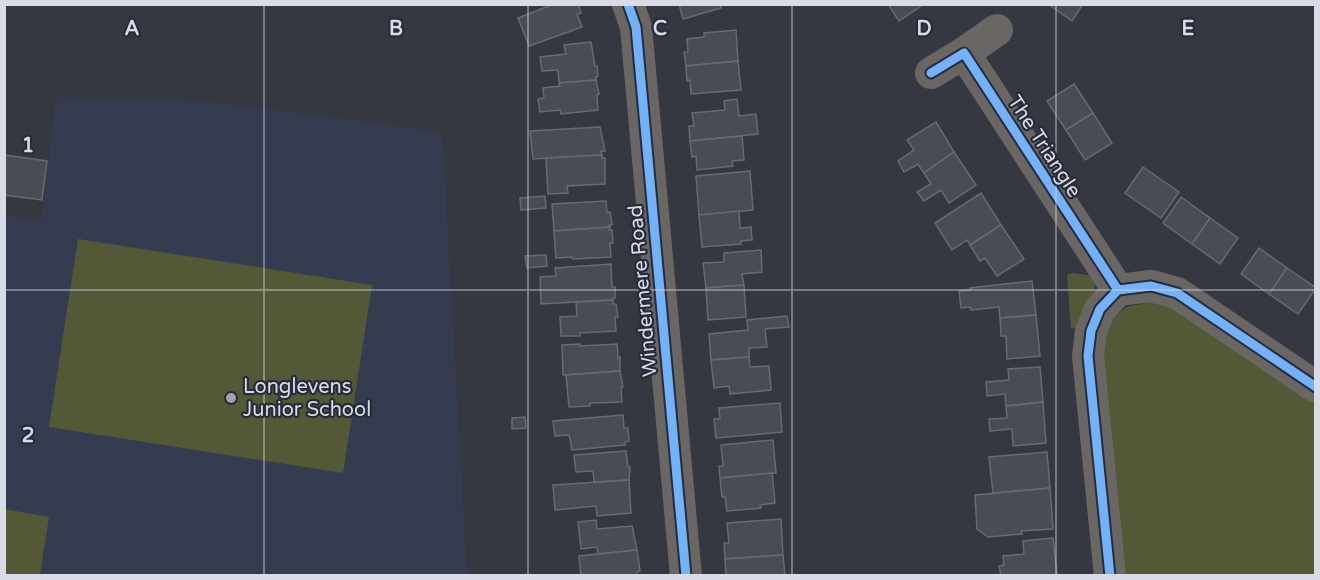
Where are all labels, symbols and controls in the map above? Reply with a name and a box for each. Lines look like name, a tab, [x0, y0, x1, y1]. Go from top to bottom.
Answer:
text: A	[125, 17, 140, 41]
text: B	[389, 17, 403, 41]
text: C	[653, 17, 667, 41]
text: D	[916, 17, 932, 41]
text: E	[1182, 17, 1195, 41]
street label: The Triangle	[1002, 91, 1086, 202]
text: 1	[22, 134, 34, 158]
street label: Windermere Road	[624, 204, 662, 378]
place label: Longlevens Junior School	[243, 375, 371, 422]
marker: Longlevens Junior School	[224, 391, 238, 405]
text: 2	[22, 424, 34, 448]

